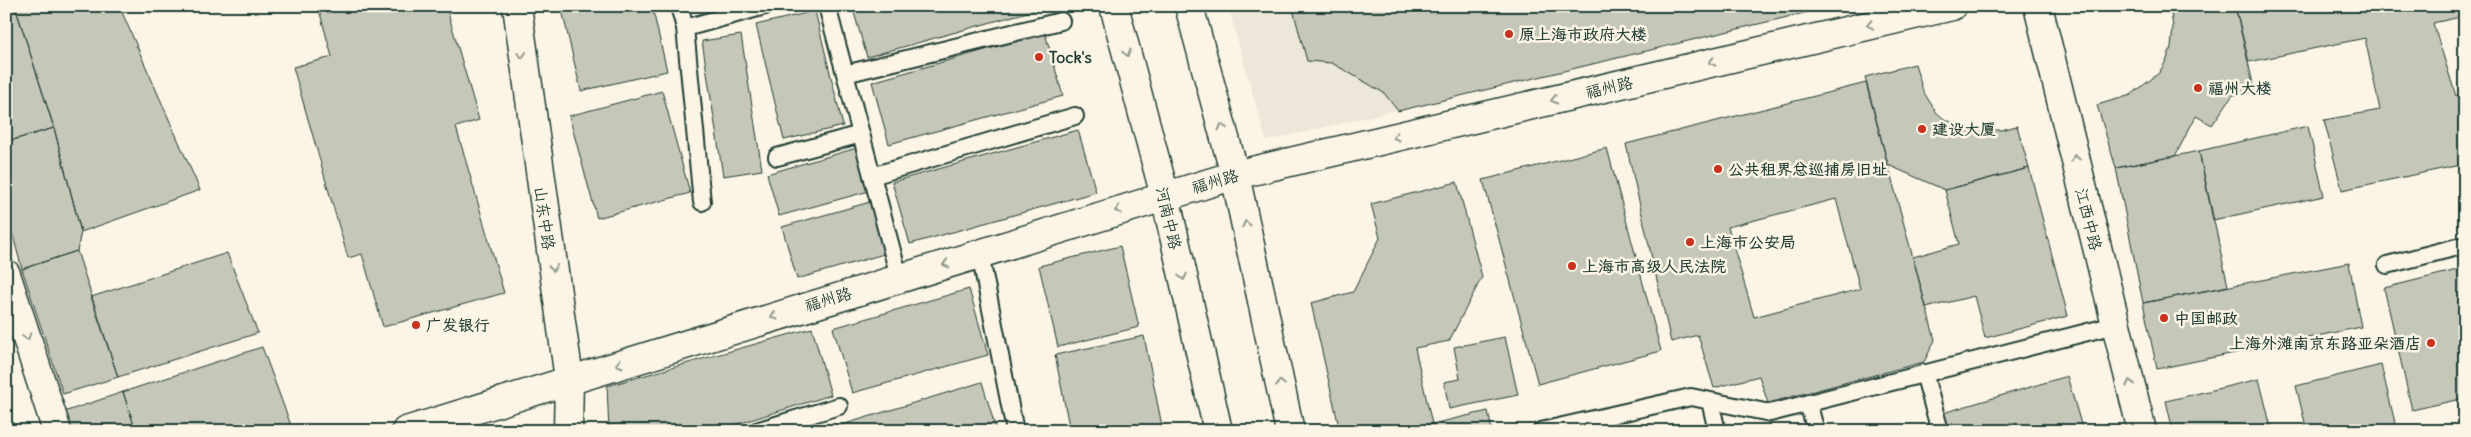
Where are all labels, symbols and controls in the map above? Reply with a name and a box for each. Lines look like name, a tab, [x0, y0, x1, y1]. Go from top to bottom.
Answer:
one-way arrow	[1866, 19, 1875, 30]
place label: 原上海市政府大楼	[1519, 24, 1647, 44]
marker: 原上海市政府大楼	[1503, 28, 1515, 40]
place label: Tock's	[1049, 47, 1092, 67]
one-way arrow	[1122, 49, 1132, 57]
one-way arrow	[516, 51, 527, 59]
marker: Tock's	[1033, 51, 1045, 63]
one-way arrow	[1707, 56, 1716, 67]
street label: 福州路	[1583, 72, 1635, 102]
place label: 福州大楼	[2208, 78, 2272, 98]
marker: 福州大楼	[2192, 82, 2204, 94]
one-way arrow	[1549, 94, 1558, 105]
place label: 建设大厦	[1932, 119, 1996, 139]
marker: 建设大厦	[1916, 123, 1928, 135]
one-way arrow	[1218, 124, 1228, 132]
one-way arrow	[1391, 131, 1400, 142]
one-way arrow	[2070, 154, 2080, 162]
place label: 公共租界总巡捕房旧址	[1728, 159, 1888, 179]
marker: 公共租界总巡捕房旧址	[1712, 163, 1724, 175]
street label: 福州路	[1189, 165, 1241, 197]
street label: 山东中路	[531, 185, 559, 251]
street label: 河南中路	[1152, 185, 1186, 251]
street label: 江西中路	[2072, 186, 2106, 252]
one-way arrow	[1114, 205, 1123, 215]
one-way arrow	[1241, 220, 1252, 229]
place label: 上海市公安局	[1700, 232, 1796, 252]
marker: 上海市公安局	[1684, 236, 1696, 248]
place label: 上海市高级人民法院	[1582, 256, 1726, 276]
one-way arrow	[943, 258, 951, 268]
marker: 上海市高级人民法院	[1566, 260, 1578, 272]
one-way arrow	[547, 263, 557, 272]
one-way arrow	[1177, 273, 1188, 282]
street label: 福州路	[802, 282, 854, 316]
place label: 中国邮政	[2174, 308, 2238, 328]
one-way arrow	[770, 310, 779, 320]
marker: 中国邮政	[2158, 312, 2170, 324]
place label: 广发银行	[426, 315, 490, 335]
marker: 广发银行	[410, 319, 422, 331]
one-way arrow	[21, 332, 31, 341]
place label: 上海外滩南京东路亚朵酒店	[2229, 333, 2421, 353]
marker: 上海外滩南京东路亚朵酒店	[2425, 337, 2437, 349]
one-way arrow	[615, 358, 623, 368]
one-way arrow	[1275, 379, 1286, 387]
one-way arrow	[2125, 379, 2136, 388]

